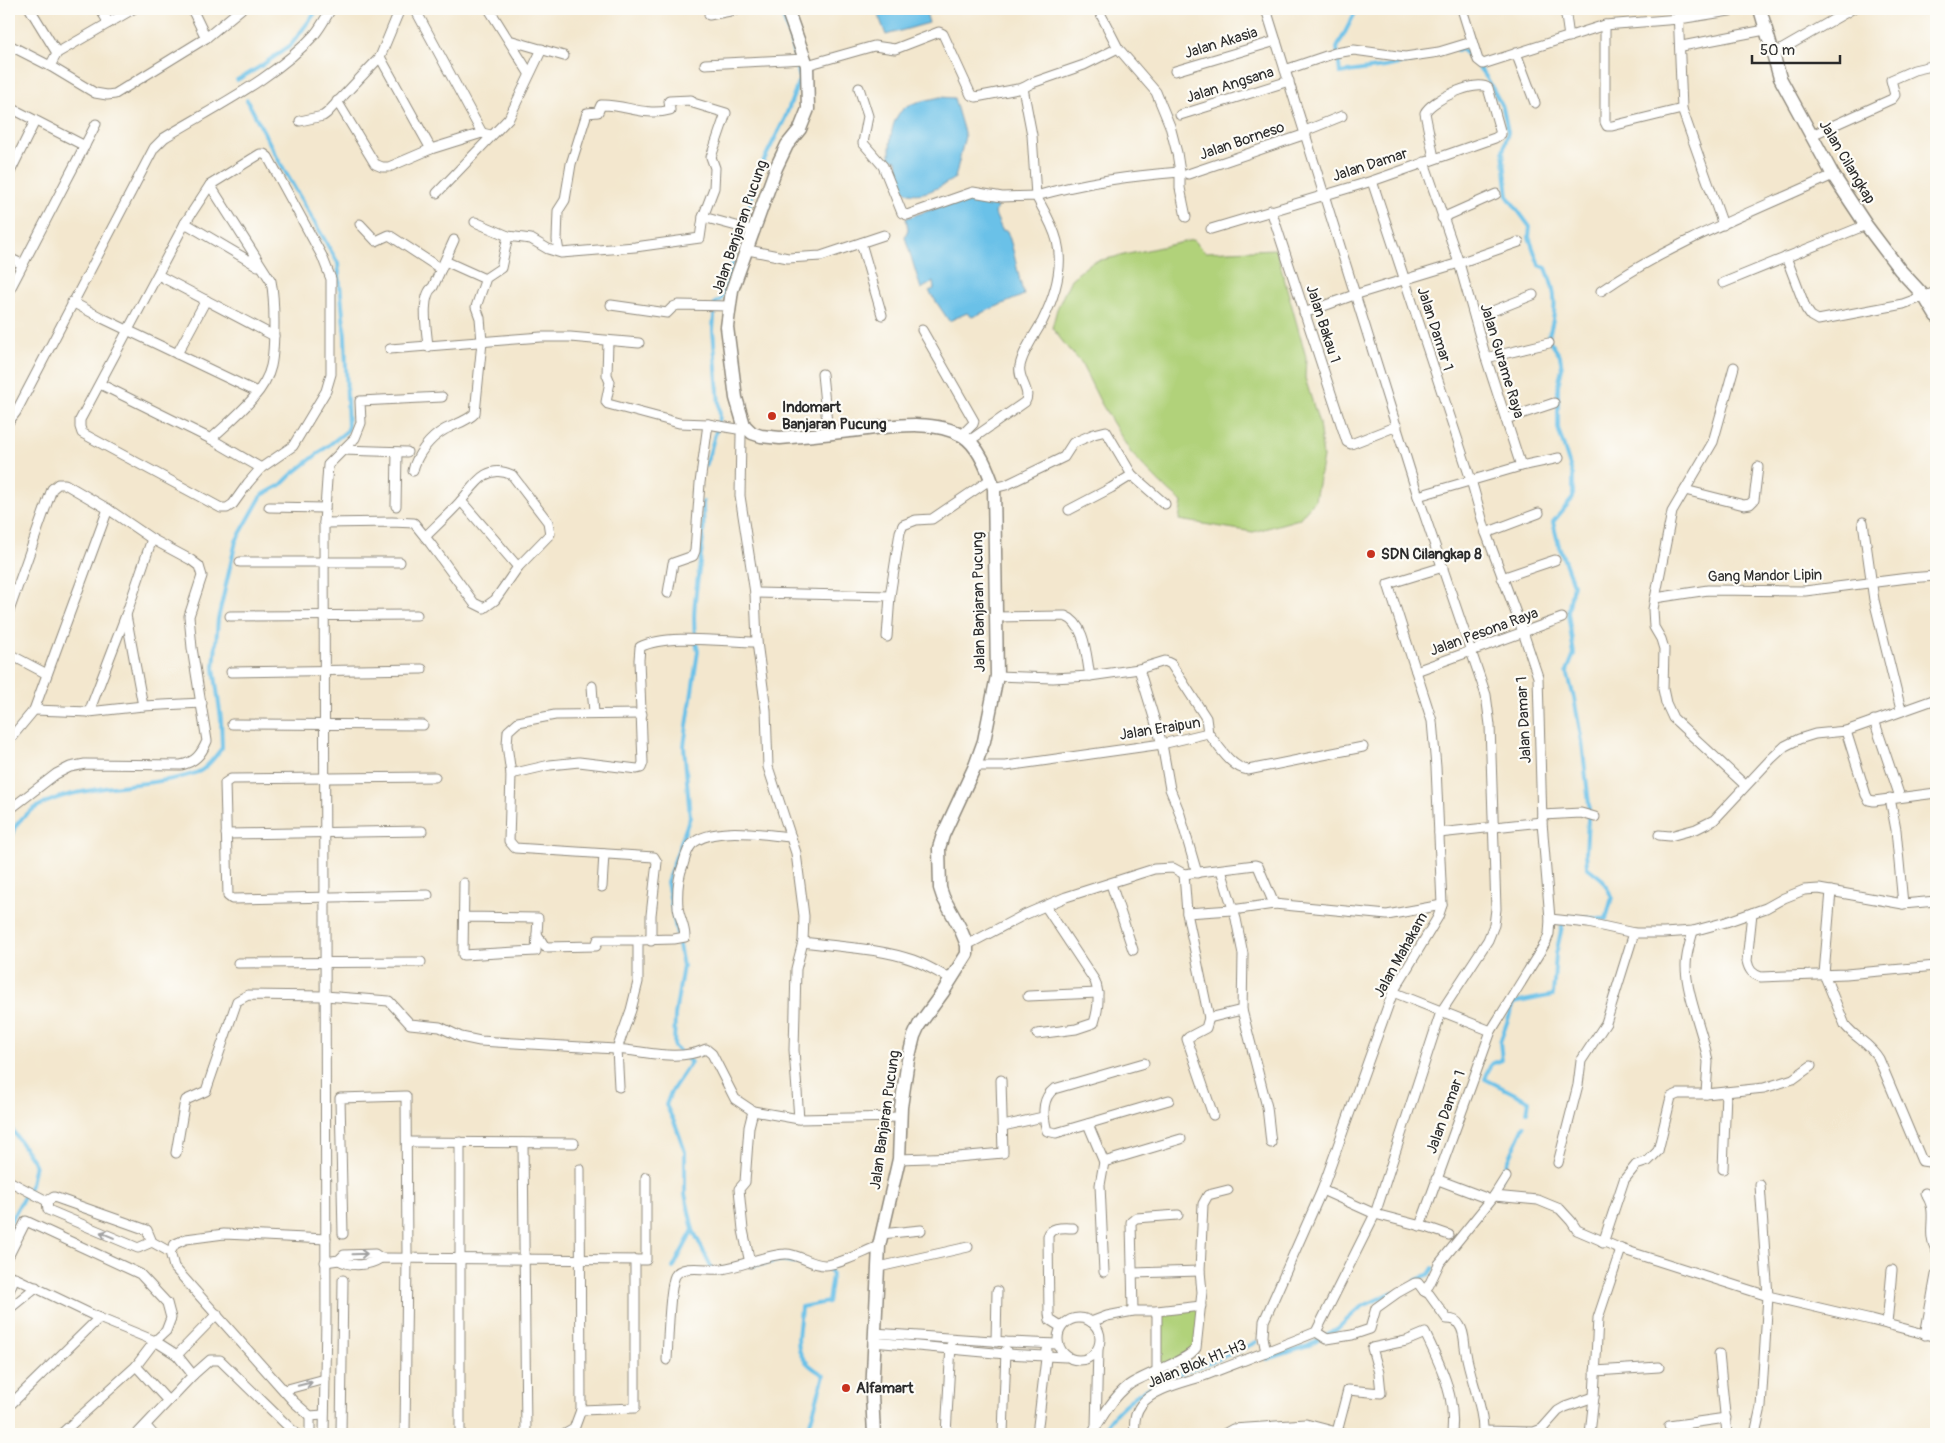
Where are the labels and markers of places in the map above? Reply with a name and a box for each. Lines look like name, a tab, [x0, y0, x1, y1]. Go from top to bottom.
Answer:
place label: Indomart Banjaran Pucung	[782, 398, 887, 434]
marker: Indomart Banjaran Pucung	[766, 410, 778, 422]
place label: SDN Cilangkap 8	[1381, 545, 1482, 564]
marker: SDN Cilangkap 8	[1365, 548, 1377, 560]
place label: Alfamart	[856, 1379, 914, 1398]
marker: Alfamart	[840, 1382, 852, 1394]

